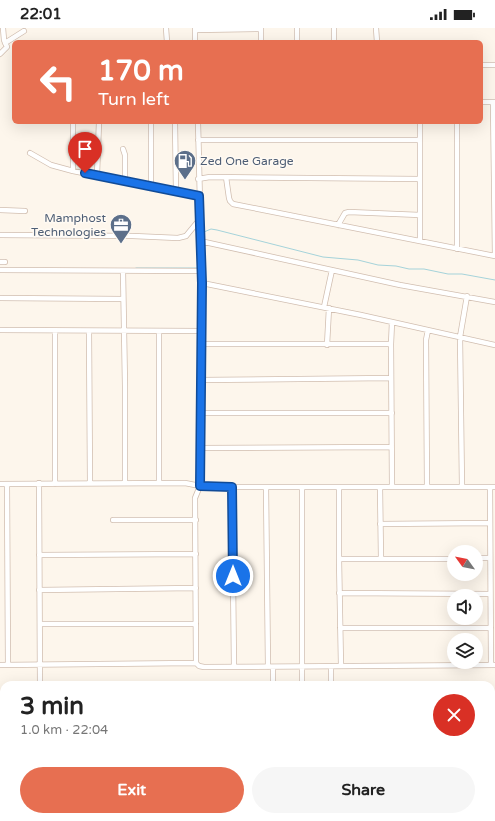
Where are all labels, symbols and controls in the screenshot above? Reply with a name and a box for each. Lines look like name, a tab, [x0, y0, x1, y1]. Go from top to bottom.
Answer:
text: 22:01	[20, 5, 62, 23]
text: 170 m	[98, 54, 184, 88]
icon: left	[32, 56, 84, 108]
text: Turn left	[98, 88, 170, 110]
pin	[68, 132, 102, 173]
icon: arrive	[74, 138, 96, 160]
fuel station icon: Zed One Garage	[172, 148, 198, 181]
place label: Zed One Garage	[200, 154, 294, 168]
place label: Mamphost Technologies	[31, 211, 106, 239]
office icon: Mamphost Technologies	[108, 212, 134, 245]
north arrow	[447, 545, 483, 581]
map controls	[447, 545, 483, 669]
position arrow	[212, 555, 254, 597]
button: sound	[447, 589, 483, 625]
button: layers	[447, 633, 483, 669]
text: 3 min	[20, 692, 84, 721]
button: close	[433, 694, 475, 736]
text: 1.0 km · 22:04	[20, 722, 108, 738]
button: Exit	[20, 767, 244, 813]
button: Share	[252, 767, 475, 813]

